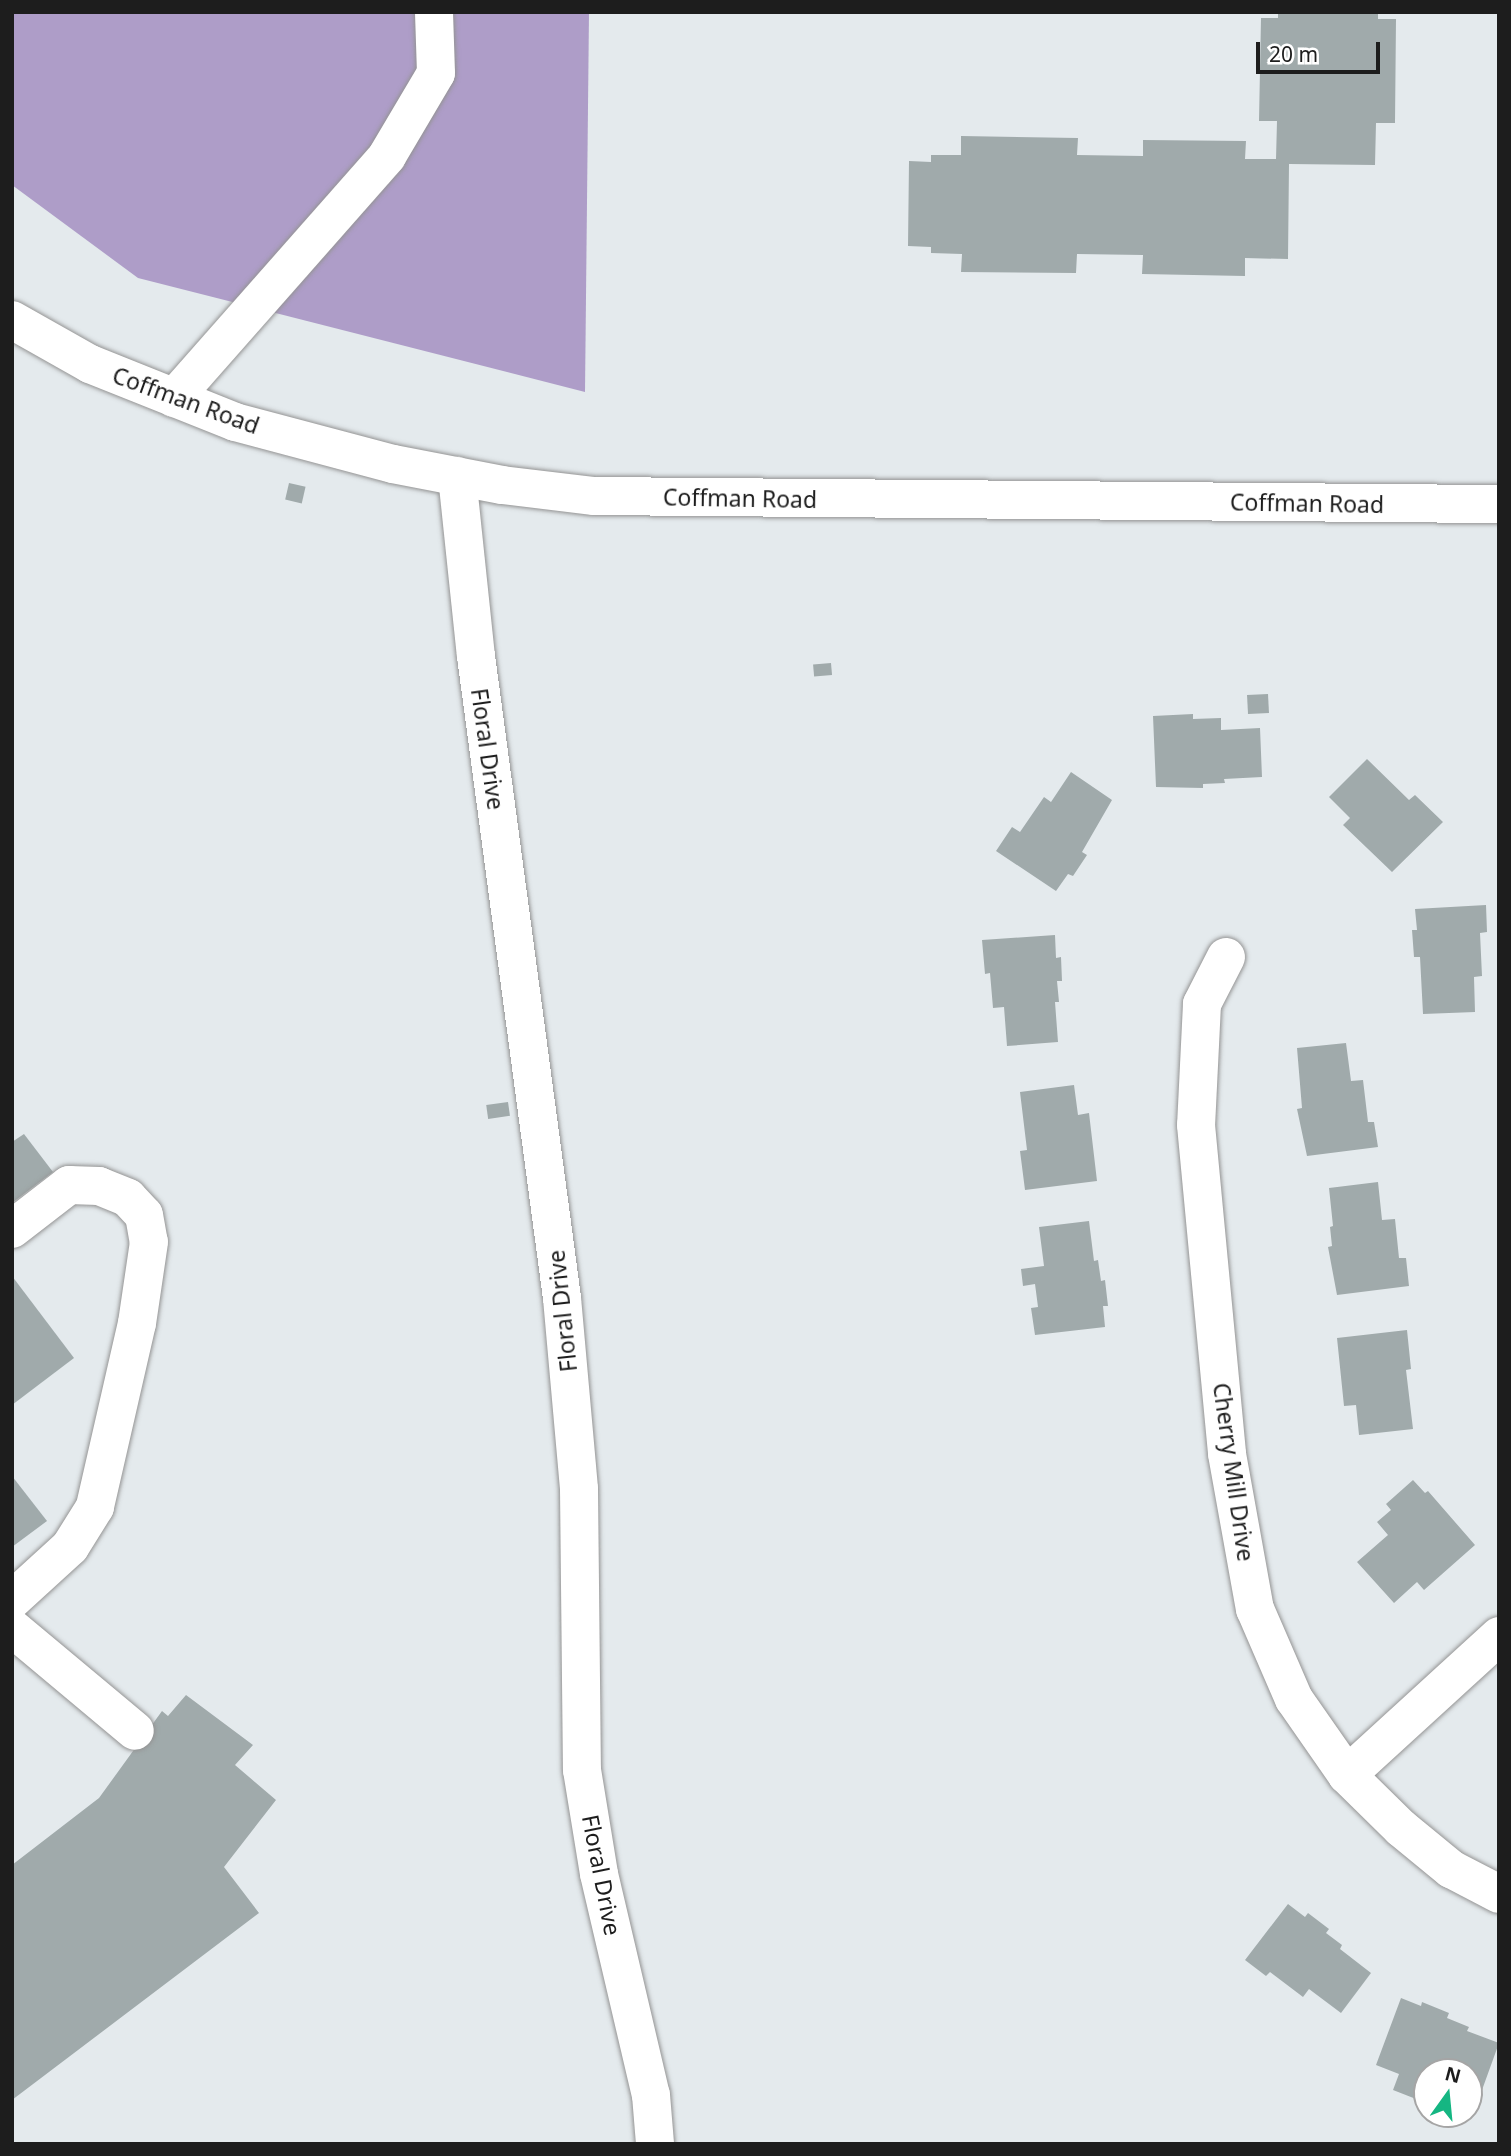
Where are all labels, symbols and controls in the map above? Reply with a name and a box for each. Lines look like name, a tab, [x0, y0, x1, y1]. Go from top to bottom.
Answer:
scale bar	[1259, 28, 1383, 72]
text: 20 m	[1269, 40, 1318, 68]
street label: Coffman Road	[109, 361, 263, 439]
street label: Coffman Road	[663, 483, 817, 513]
street label: Coffman Road	[1230, 488, 1384, 518]
street label: Floral Drive	[466, 686, 510, 812]
street label: Floral Drive	[542, 1249, 582, 1373]
street label: Cherry Mill Drive	[1208, 1381, 1260, 1563]
street label: Floral Drive	[577, 1812, 627, 1938]
north arrow	[1413, 2058, 1483, 2128]
text: N	[1442, 2060, 1464, 2089]

